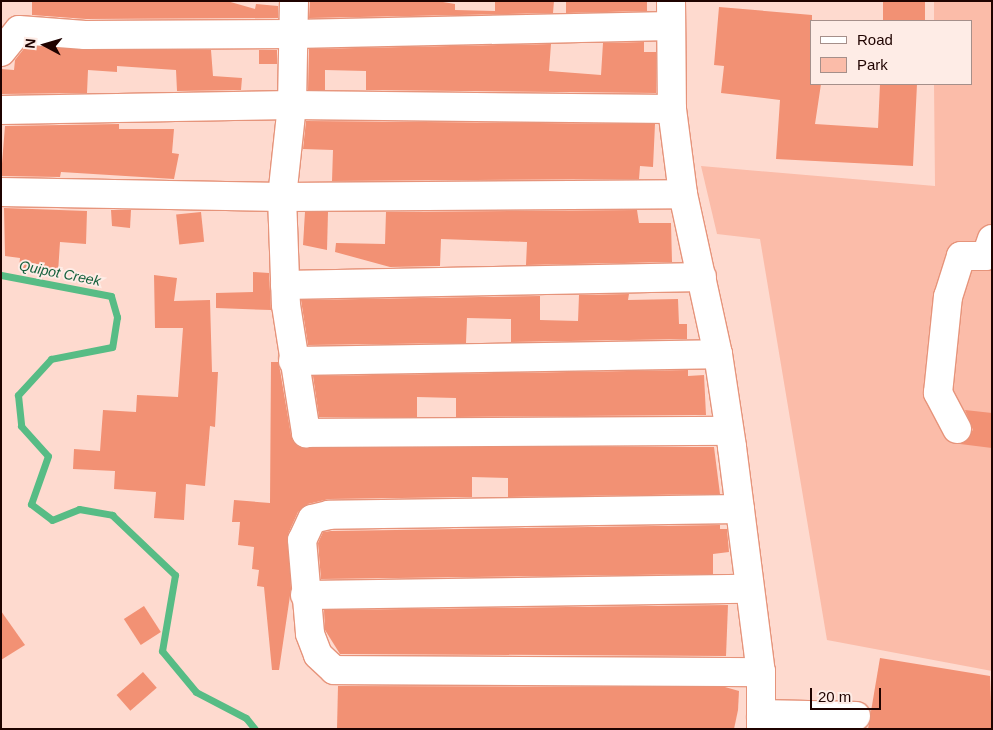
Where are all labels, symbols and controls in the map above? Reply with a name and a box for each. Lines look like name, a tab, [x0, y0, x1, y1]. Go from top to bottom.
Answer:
north arrow	[20, 20, 70, 70]
legend	[810, 20, 973, 85]
text: Road	[857, 31, 893, 48]
text: N	[22, 38, 39, 49]
text: Park	[857, 56, 888, 73]
water label: Quipot Creek	[18, 257, 102, 289]
scale bar	[813, 678, 884, 710]
text: 20 m	[818, 688, 851, 705]

